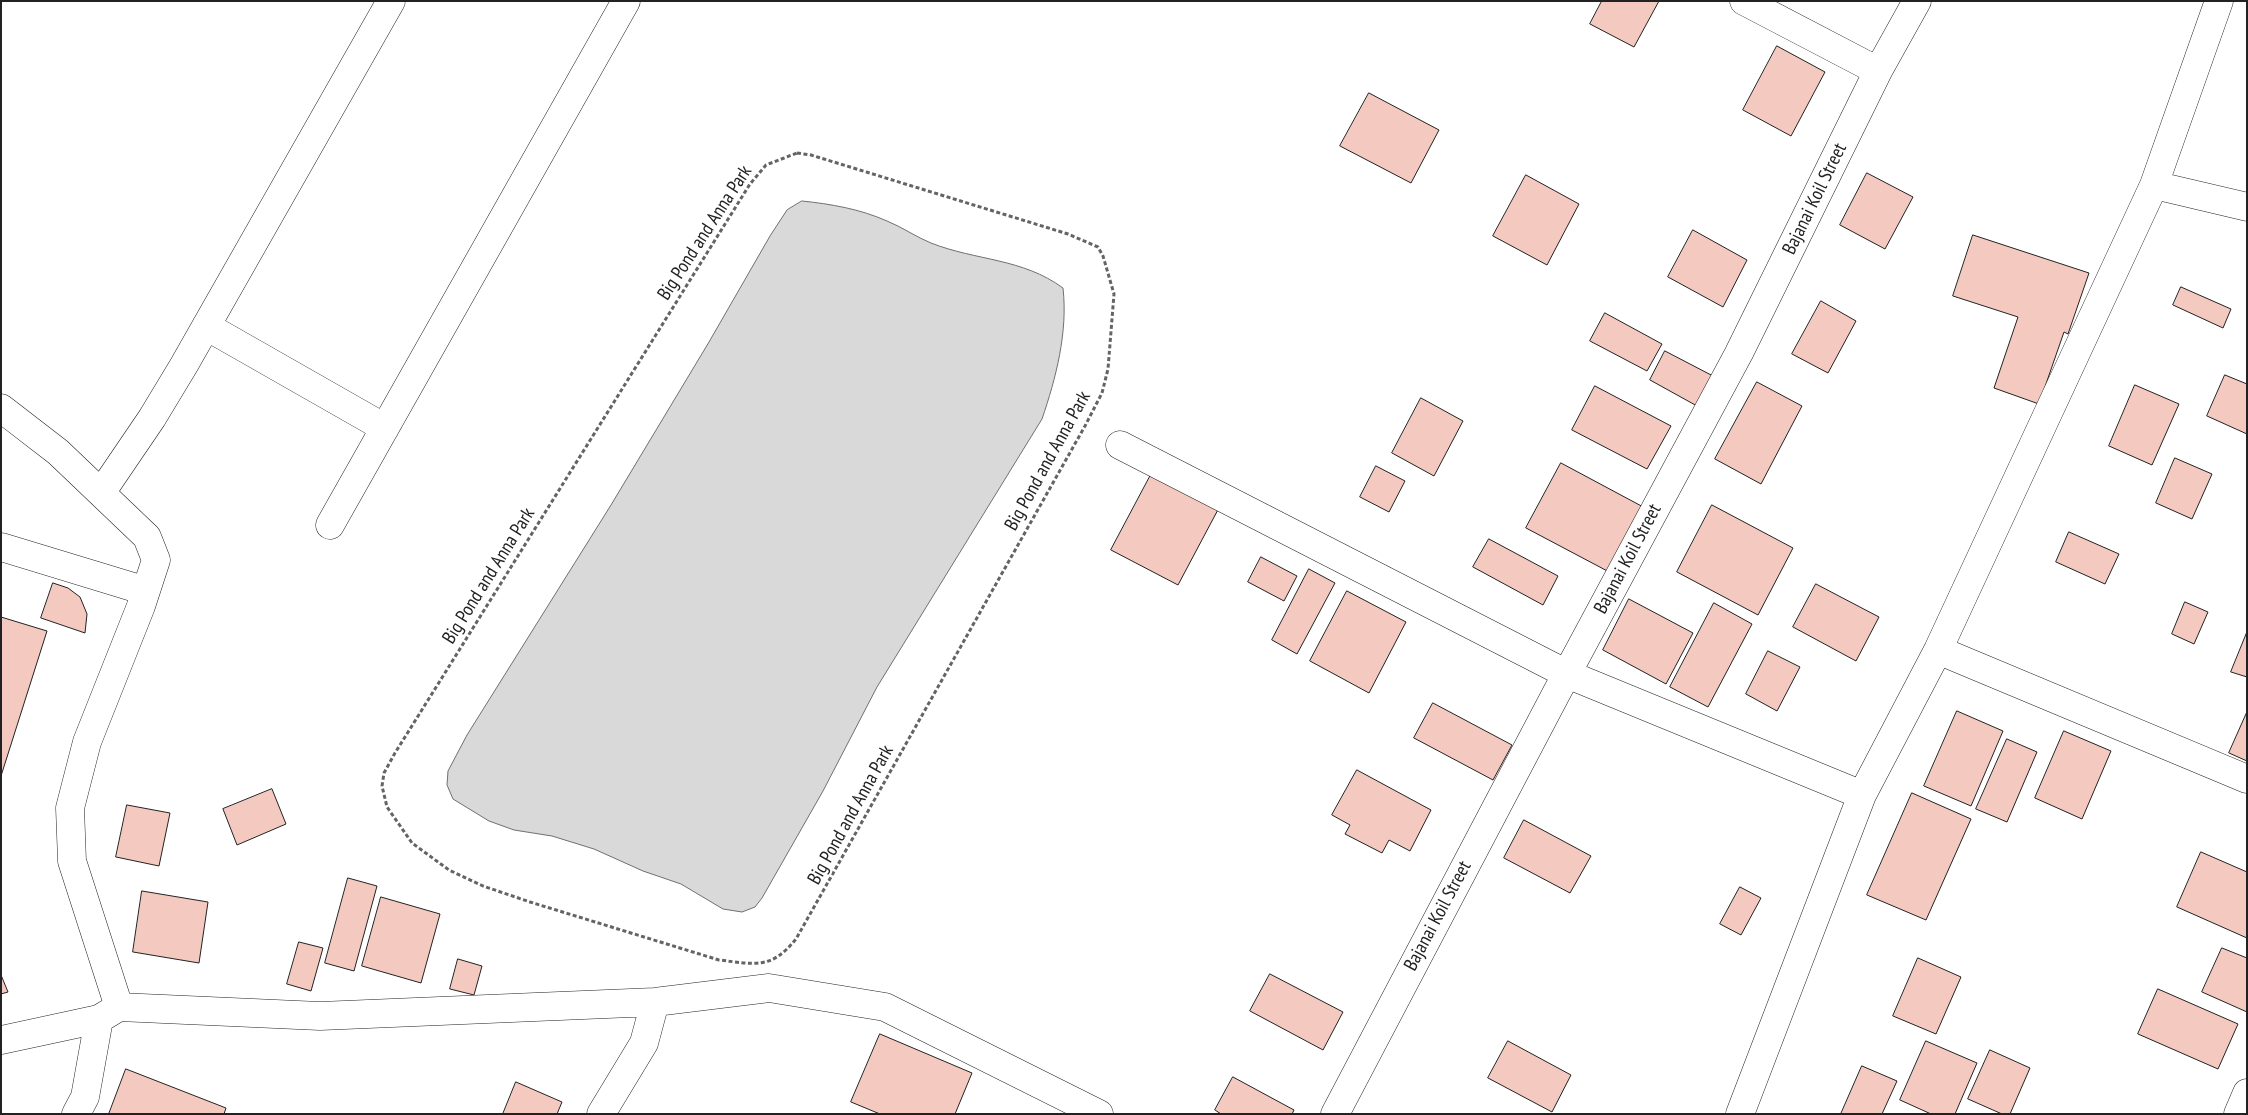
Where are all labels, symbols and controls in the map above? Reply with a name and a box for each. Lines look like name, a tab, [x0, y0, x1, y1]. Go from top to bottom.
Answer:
street label: Bajanai Koil Street	[1778, 140, 1852, 258]
street label: Big Pond and Anna Park	[653, 161, 757, 305]
street label: Big Pond and Anna Park	[1000, 387, 1096, 535]
street label: Bajanai Koil Street	[1590, 500, 1666, 618]
street label: Big Pond and Anna Park	[438, 504, 540, 648]
street label: Big Pond and Anna Park	[803, 741, 899, 889]
street label: Bajanai Koil Street	[1400, 857, 1476, 975]

